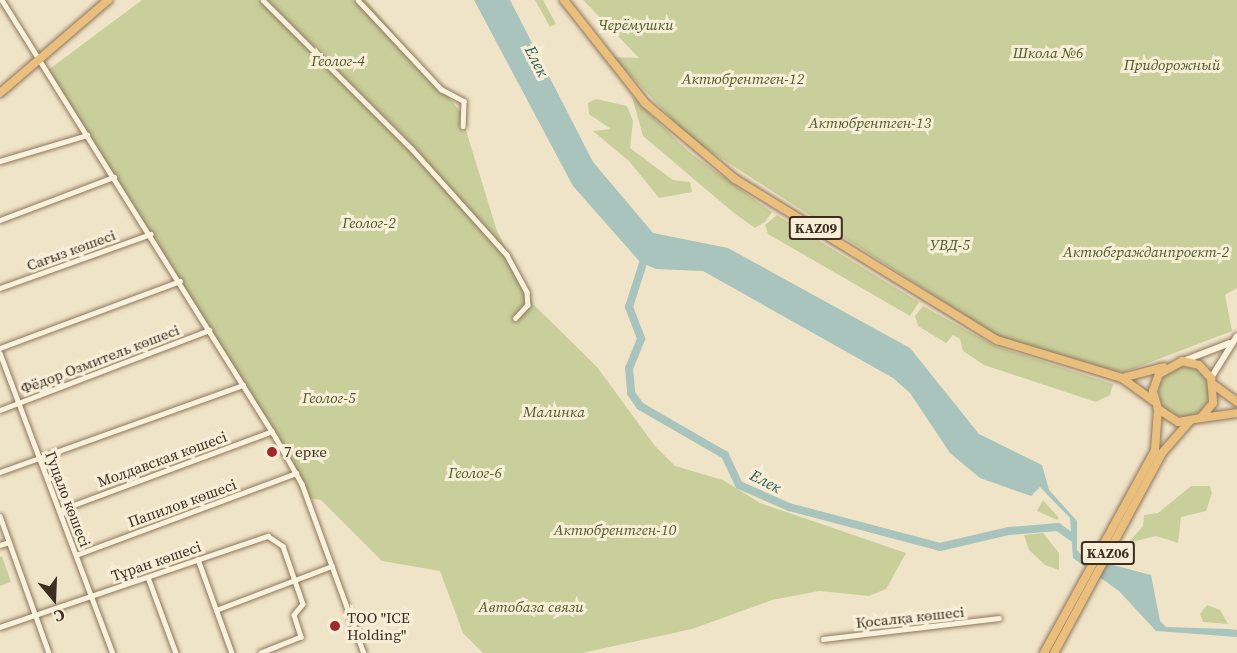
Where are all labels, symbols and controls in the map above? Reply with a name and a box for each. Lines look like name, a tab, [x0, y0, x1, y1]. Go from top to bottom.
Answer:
park label: Черёмушки	[598, 16, 674, 34]
water label: Елек	[521, 42, 553, 80]
park label: Школа №6	[1013, 44, 1083, 62]
park label: Геолог-4	[311, 52, 365, 70]
park label: Придорожный	[1124, 56, 1220, 74]
park label: Актюбрентген-12	[682, 70, 804, 88]
park label: Актюбрентген-13	[809, 114, 931, 132]
park label: Геолог-2	[342, 214, 396, 232]
road number: KAZ09	[788, 217, 844, 239]
street label: Сағыз көшесі	[24, 226, 118, 274]
park label: УВД-5	[930, 236, 970, 254]
park label: Актюбгражданпроект-2	[1063, 243, 1229, 261]
street label: Фёдор Озмитель көшесі	[18, 320, 182, 398]
park label: Геолог-5	[302, 389, 356, 407]
park label: Малинка	[523, 403, 585, 421]
street label: Молдавская көшесі	[95, 427, 229, 491]
place label: 7 ерке	[284, 443, 327, 461]
marker: 7 ерке	[265, 445, 279, 459]
street label: Гуцало көшесі	[41, 449, 95, 549]
park label: Геолог-6	[448, 464, 502, 482]
water label: Елек	[747, 465, 785, 497]
street label: Папилов көшесі	[125, 475, 239, 531]
park label: Актюбрентген-10	[554, 521, 676, 539]
street label: Тұран көшесі	[109, 537, 203, 585]
road number: KАZ06	[1080, 542, 1136, 564]
north arrow	[24, 569, 84, 629]
park label: Автобаза связи	[478, 598, 584, 616]
street label: Қосалқа көшесі	[855, 602, 965, 632]
text: С	[52, 604, 68, 628]
place label: ТОО "ICE Holding"	[347, 608, 410, 643]
marker: ТОО "ICE Holding"	[328, 619, 342, 633]

